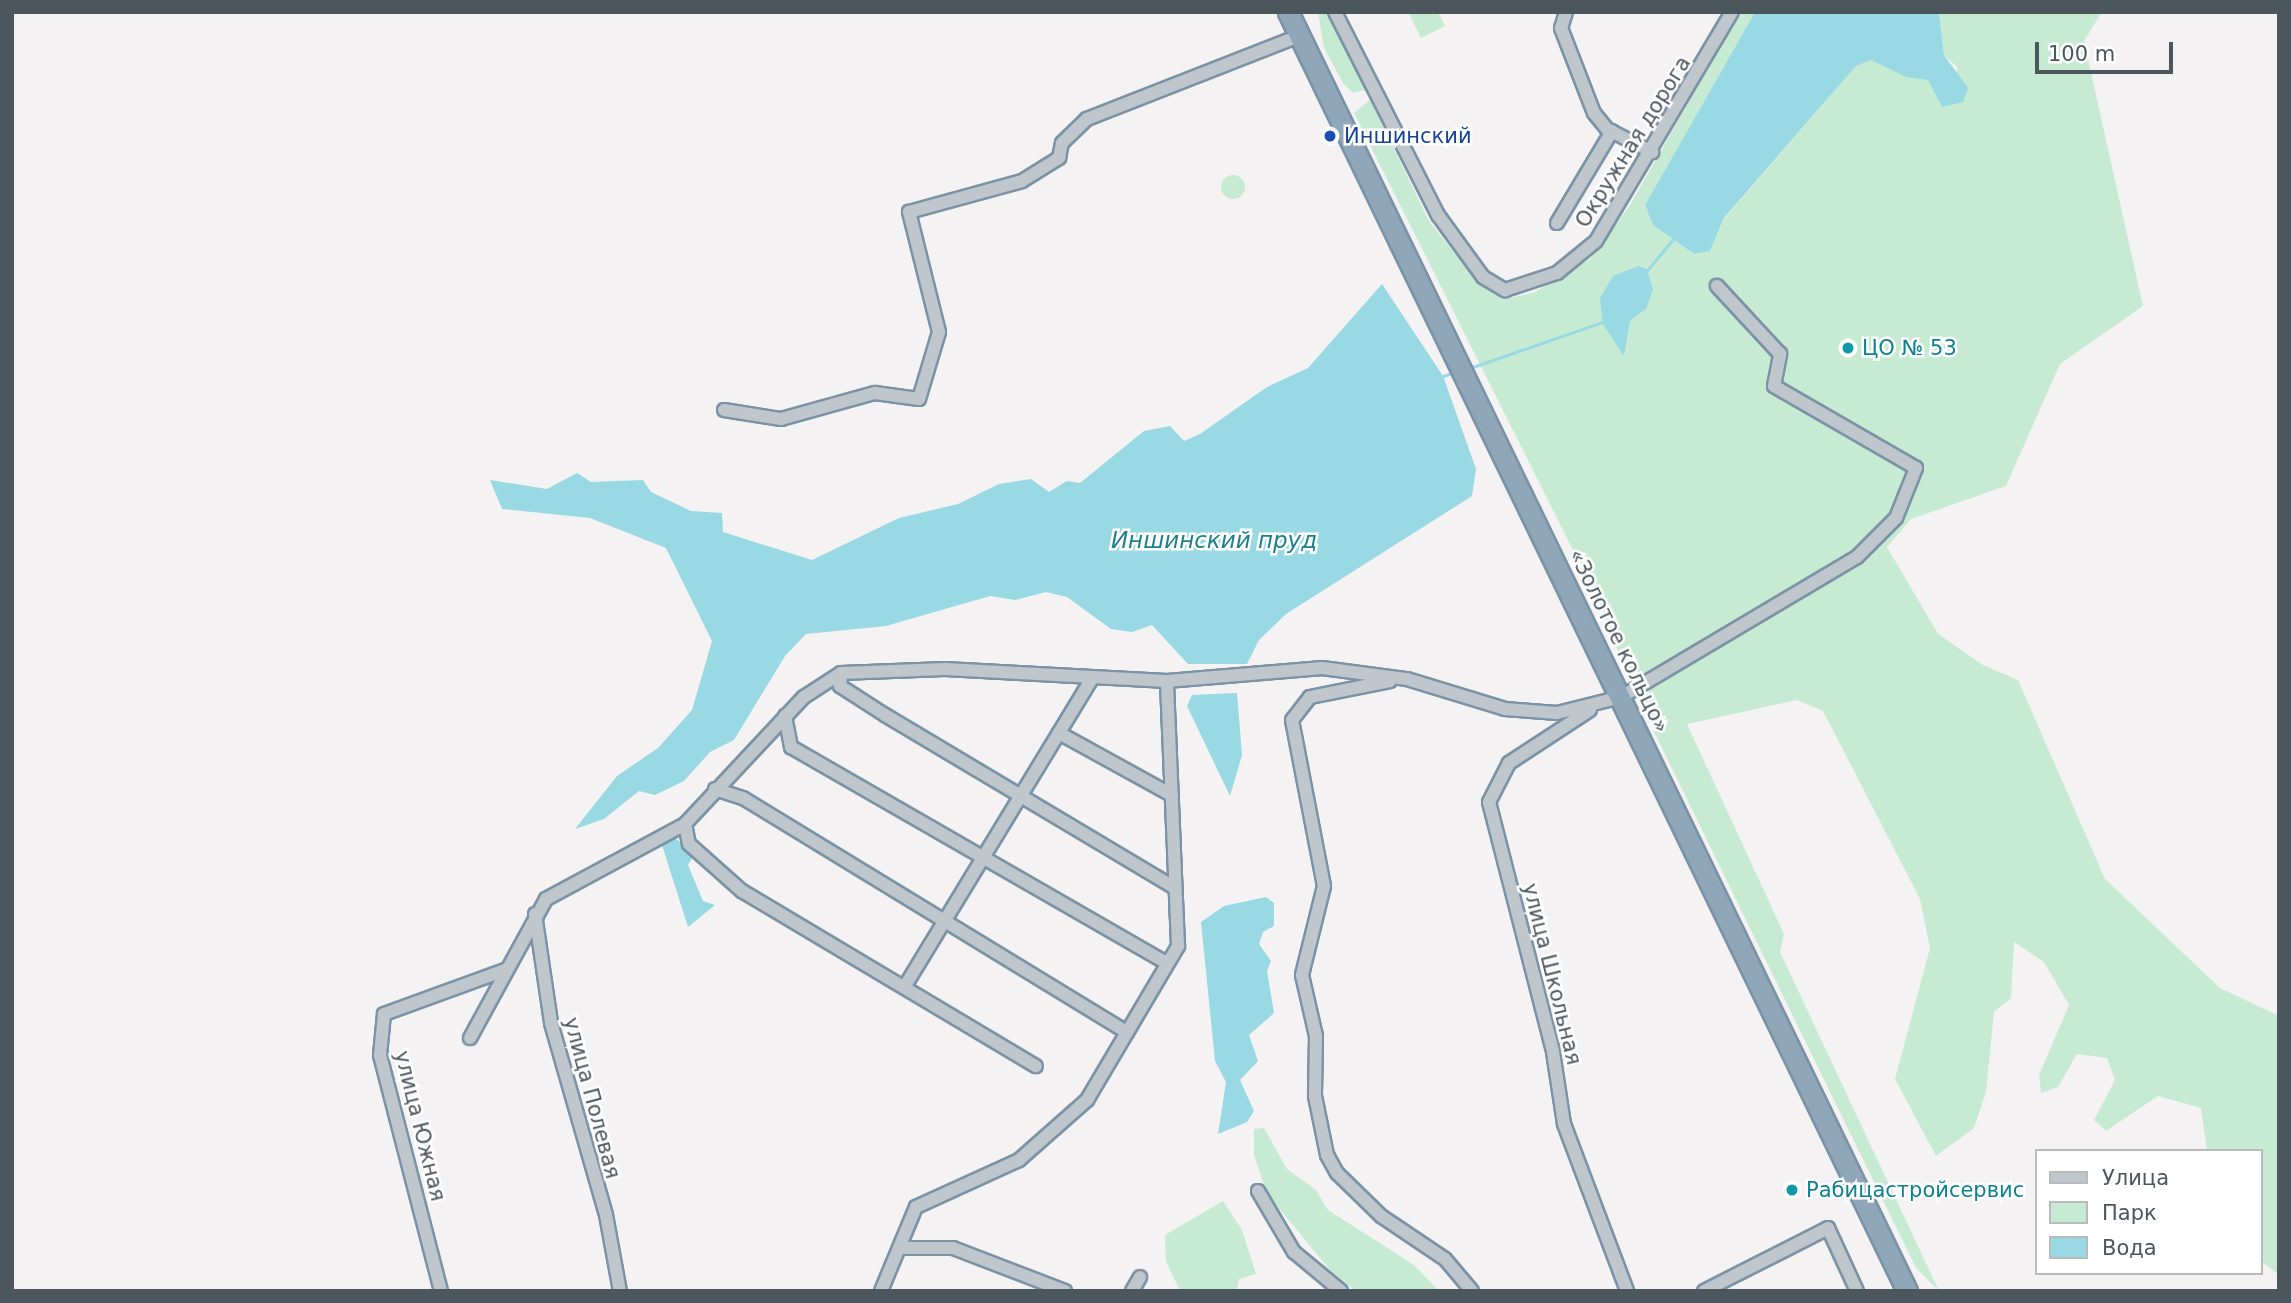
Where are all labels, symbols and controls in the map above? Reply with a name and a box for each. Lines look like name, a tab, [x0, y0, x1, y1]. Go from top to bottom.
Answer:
scale bar	[2039, 28, 2177, 72]
text: 100 m	[2048, 42, 2115, 66]
street label: Окружная дорога	[1570, 52, 1696, 232]
place label: Иншинский	[1344, 123, 1472, 149]
marker: Иншинский	[1322, 128, 1338, 144]
place label: ЦО № 53	[1862, 335, 1957, 361]
marker: ЦО № 53	[1840, 340, 1856, 356]
water label: Иншинский пруд	[1111, 526, 1317, 554]
street label: «Золотое кольцо»	[1564, 545, 1674, 737]
street label: улица Школьная	[1517, 881, 1587, 1067]
street label: улица Полевая	[558, 1014, 626, 1182]
street label: улица Южная	[389, 1048, 451, 1204]
legend	[2036, 1149, 2263, 1275]
text: Улица	[2102, 1166, 2169, 1190]
place label: Рабицастройсервис	[1806, 1177, 2024, 1203]
marker: Рабицастройсервис	[1784, 1182, 1800, 1198]
text: Парк	[2102, 1201, 2157, 1225]
text: Вода	[2102, 1236, 2157, 1260]

